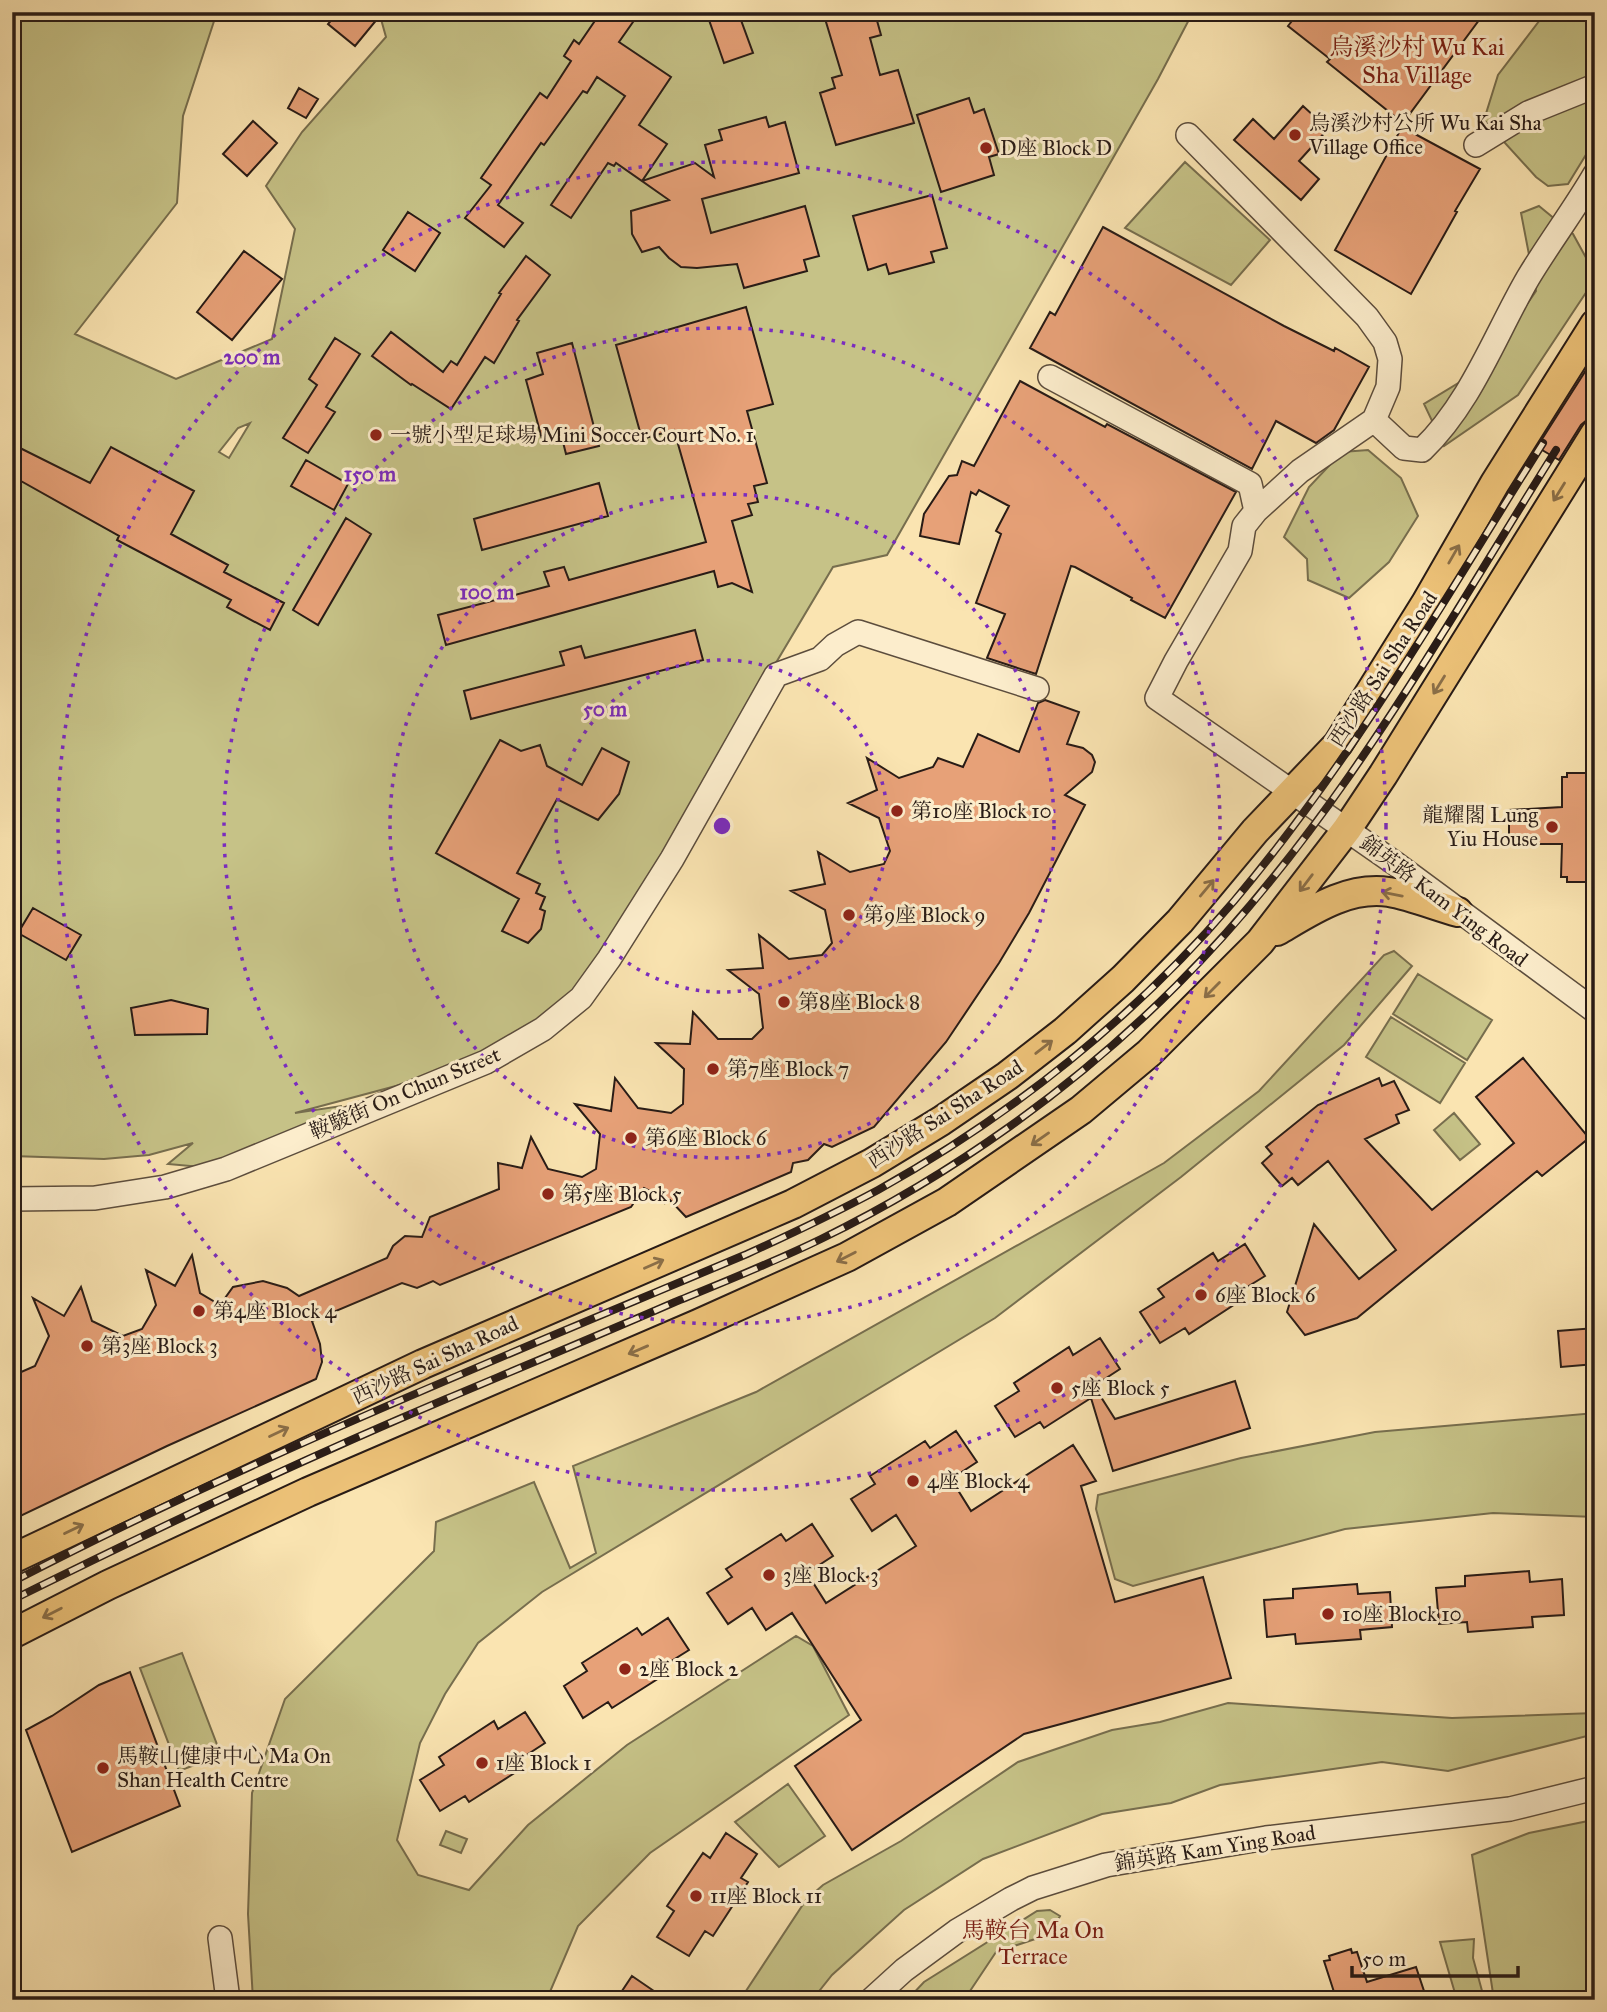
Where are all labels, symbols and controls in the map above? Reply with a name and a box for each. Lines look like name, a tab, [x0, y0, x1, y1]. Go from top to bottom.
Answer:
district label: 烏溪沙村 Wu Kai Sha Village	[1329, 32, 1505, 90]
place label: 烏溪沙村公所 Wu Kai Sha Village Office	[1308, 110, 1542, 160]
marker: 烏溪沙村公所 Wu Kai Sha Village Office	[1287, 127, 1303, 143]
place label: D座 Block D	[1000, 135, 1112, 161]
marker: D座 Block D	[978, 140, 994, 156]
text: 200 m	[224, 344, 281, 370]
place label: 一號小型足球場 Mini Soccer Court No. 1	[390, 422, 754, 448]
marker: 一號小型足球場 Mini Soccer Court No. 1	[368, 427, 384, 443]
text: 150 m	[344, 461, 396, 487]
one-way arrow	[1551, 482, 1566, 501]
one-way arrow	[1448, 544, 1461, 565]
text: 100 m	[460, 579, 515, 605]
street label: 西沙路 Sai Sha Road	[1323, 586, 1443, 752]
one-way arrow	[1431, 675, 1445, 695]
text: 50 m	[583, 696, 627, 722]
place label: 第10座 Block 10	[911, 798, 1052, 824]
place label: 龍耀閣 Lung Yiu House	[1423, 802, 1538, 852]
marker: 第10座 Block 10	[889, 803, 905, 819]
centre of rings	[710, 814, 734, 838]
marker: 龍耀閣 Lung Yiu House	[1544, 819, 1560, 835]
street label: 錦英路 Kam Ying Road	[1355, 830, 1533, 973]
one-way arrow	[1299, 874, 1314, 893]
one-way arrow	[1199, 880, 1215, 898]
one-way arrow	[1381, 887, 1404, 901]
place label: 第9座 Block 9	[863, 902, 985, 928]
marker: 第9座 Block 9	[841, 907, 857, 923]
one-way arrow	[1203, 982, 1220, 999]
place label: 第8座 Block 8	[798, 989, 920, 1015]
marker: 第8座 Block 8	[776, 994, 792, 1010]
one-way arrow	[1035, 1040, 1053, 1055]
street label: 鞍駿街 On Chun Street	[306, 1041, 505, 1145]
street label: 西沙路 Sai Sha Road	[862, 1054, 1028, 1174]
place label: 第7座 Block 7	[727, 1056, 849, 1082]
marker: 第7座 Block 7	[705, 1061, 721, 1077]
place label: 第6座 Block 6	[645, 1125, 768, 1151]
marker: 第6座 Block 6	[623, 1130, 639, 1146]
one-way arrow	[1031, 1132, 1050, 1146]
place label: 第5座 Block 5	[562, 1181, 682, 1207]
marker: 第5座 Block 5	[540, 1186, 556, 1202]
one-way arrow	[836, 1251, 857, 1265]
one-way arrow	[643, 1257, 665, 1270]
place label: 6座 Block 6	[1215, 1282, 1317, 1308]
marker: 6座 Block 6	[1193, 1287, 1209, 1303]
place label: 第4座 Block 4	[213, 1298, 338, 1324]
marker: 第4座 Block 4	[191, 1303, 207, 1319]
street label: 西沙路 Sai Sha Road	[348, 1310, 523, 1410]
place label: 第3座 Block 3	[101, 1333, 218, 1359]
marker: 第3座 Block 3	[79, 1338, 95, 1354]
one-way arrow	[628, 1344, 650, 1357]
place label: 5座 Block 5	[1071, 1375, 1170, 1401]
marker: 5座 Block 5	[1049, 1380, 1065, 1396]
one-way arrow	[268, 1425, 289, 1438]
place label: 4座 Block 4	[927, 1468, 1031, 1494]
marker: 4座 Block 4	[905, 1473, 921, 1489]
one-way arrow	[63, 1522, 84, 1536]
place label: 3座 Block 3	[783, 1562, 879, 1588]
marker: 3座 Block 3	[761, 1567, 777, 1583]
place label: 10座 Block 10	[1342, 1601, 1462, 1627]
marker: 10座 Block 10	[1320, 1606, 1336, 1622]
one-way arrow	[42, 1607, 63, 1621]
place label: 2座 Block 2	[639, 1656, 739, 1682]
marker: 2座 Block 2	[617, 1661, 633, 1677]
place label: 馬鞍山健康中心 Ma On Shan Health Centre	[117, 1743, 331, 1793]
place label: 1座 Block 1	[496, 1750, 591, 1776]
marker: 1座 Block 1	[474, 1755, 490, 1771]
marker: 馬鞍山健康中心 Ma On Shan Health Centre	[95, 1760, 111, 1776]
street label: 錦英路 Kam Ying Road	[1113, 1819, 1318, 1877]
place label: 11座 Block 11	[710, 1883, 822, 1909]
marker: 11座 Block 11	[688, 1888, 704, 1904]
district label: 馬鞍台 Ma On Terrace	[962, 1916, 1104, 1970]
scale bar	[1352, 1935, 1518, 1979]
text: 50 m	[1362, 1946, 1407, 1972]

